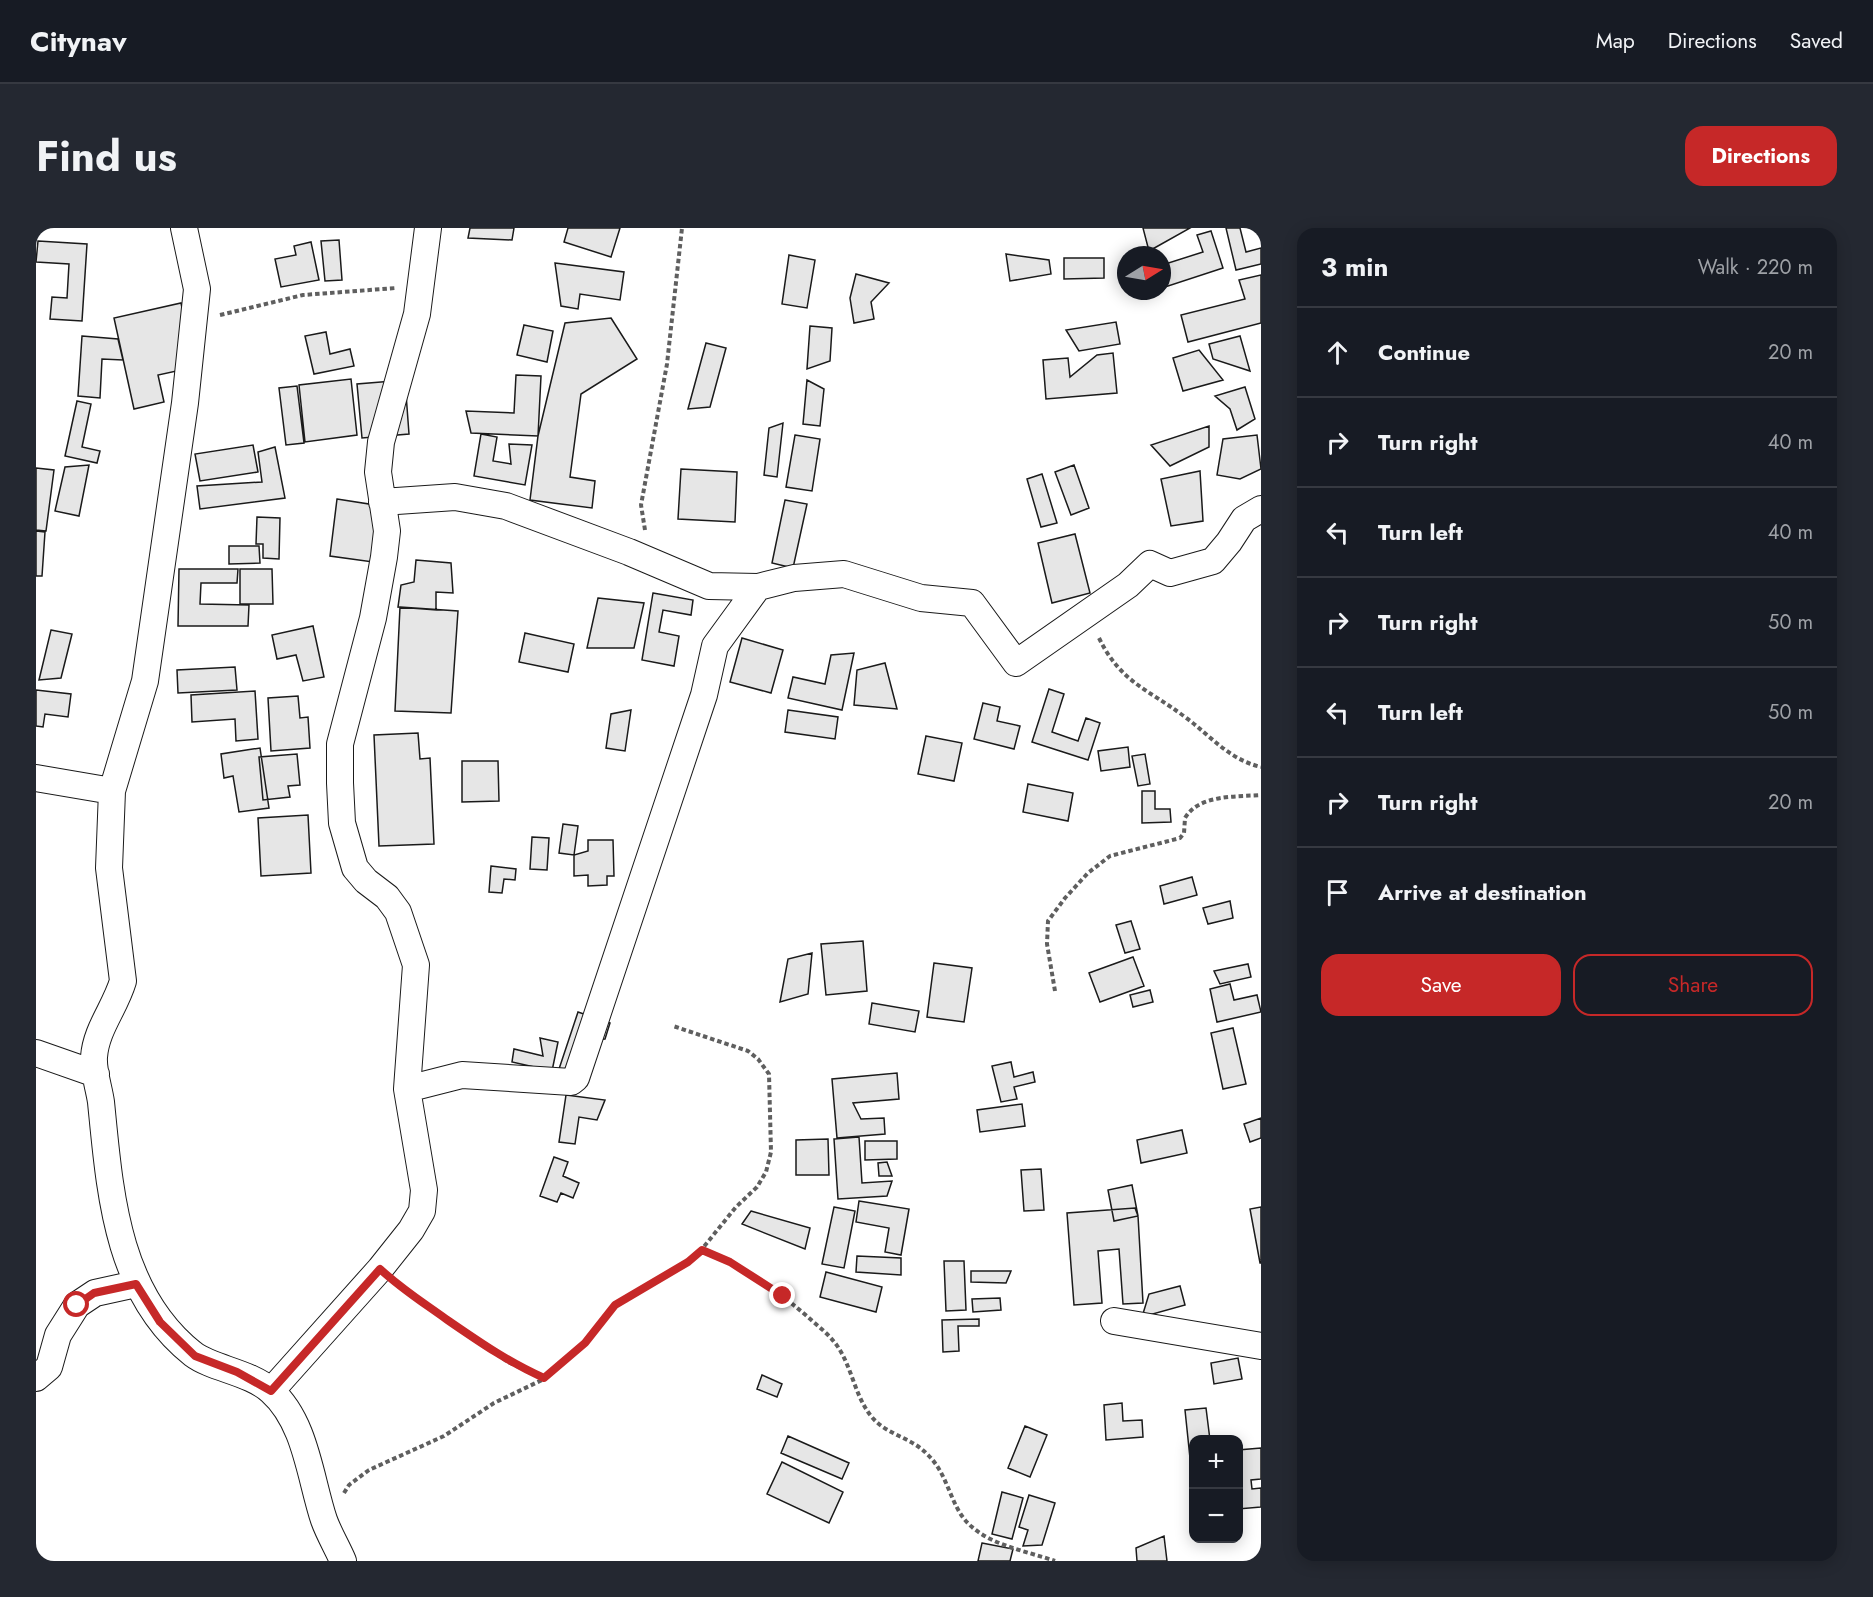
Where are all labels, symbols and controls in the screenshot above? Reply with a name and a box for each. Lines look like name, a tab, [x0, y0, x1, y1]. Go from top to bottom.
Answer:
text: Citynav	[30, 21, 127, 62]
text: Map	[1596, 26, 1635, 56]
text: Directions	[1668, 26, 1757, 56]
text: Saved	[1790, 26, 1843, 56]
text: Find us	[36, 126, 177, 187]
button: Directions	[1685, 126, 1837, 186]
north arrow	[1117, 246, 1171, 300]
text: 3 min	[1321, 248, 1388, 286]
text: Walk · 220 m	[1698, 253, 1813, 282]
icon: ahead	[1321, 336, 1354, 369]
text: Continue	[1378, 336, 1470, 368]
text: 20 m	[1768, 338, 1813, 367]
icon: right	[1321, 426, 1354, 459]
text: Turn right	[1378, 426, 1478, 458]
text: 40 m	[1768, 428, 1813, 457]
icon: left	[1321, 516, 1354, 549]
text: Turn left	[1378, 516, 1463, 548]
text: 40 m	[1768, 518, 1813, 547]
icon: right	[1321, 606, 1354, 639]
text: Turn right	[1378, 606, 1478, 638]
text: 50 m	[1768, 608, 1813, 637]
icon: left	[1321, 696, 1354, 729]
text: Turn left	[1378, 696, 1463, 728]
text: 50 m	[1768, 698, 1813, 727]
icon: right	[1321, 786, 1354, 819]
text: Turn right	[1378, 786, 1478, 818]
text: 20 m	[1768, 788, 1813, 817]
icon: arrive	[1321, 876, 1354, 909]
text: Arrive at destination	[1378, 876, 1587, 908]
button: Save	[1321, 954, 1561, 1016]
button: Share	[1573, 954, 1813, 1016]
route end	[769, 1282, 795, 1308]
route start	[63, 1291, 89, 1317]
map controls	[1189, 1435, 1243, 1543]
button: +	[1189, 1435, 1243, 1489]
button: −	[1189, 1489, 1243, 1543]

